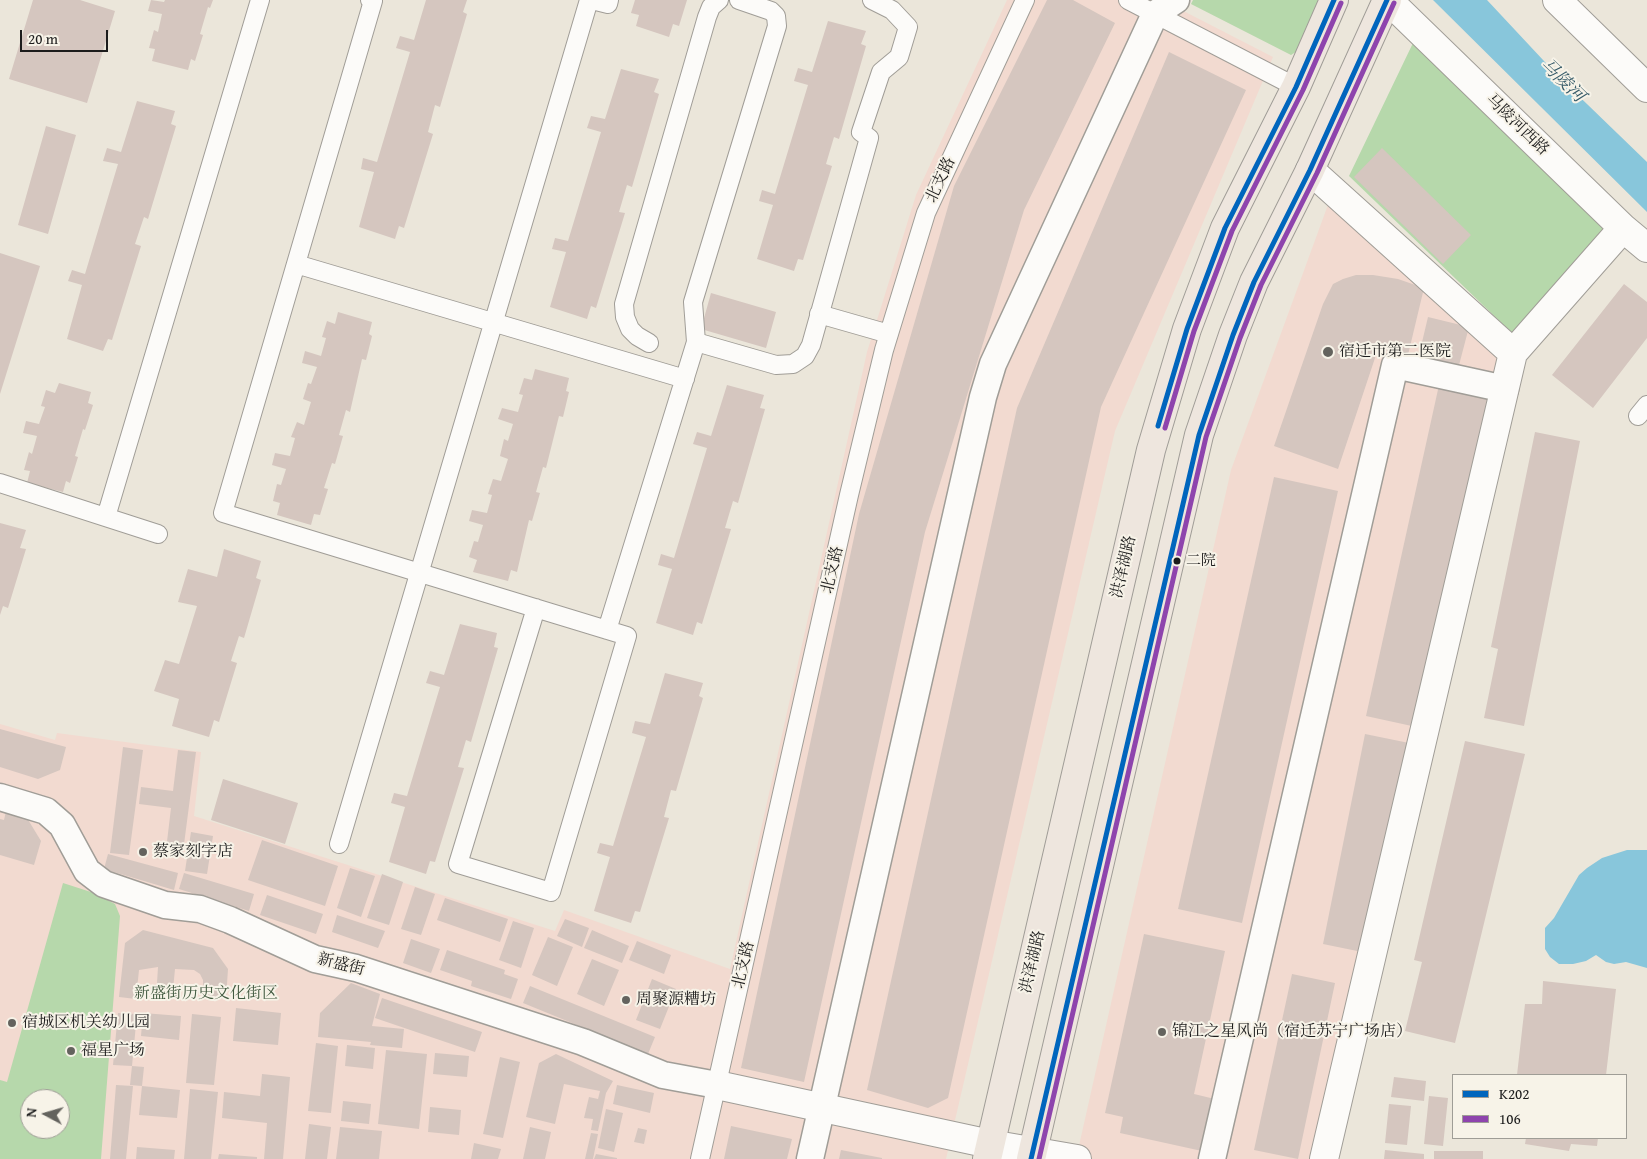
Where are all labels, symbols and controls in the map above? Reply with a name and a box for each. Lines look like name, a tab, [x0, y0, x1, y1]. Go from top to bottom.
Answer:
scale bar	[22, 20, 110, 52]
text: 20 m	[28, 28, 58, 49]
water label: 马陵河	[1535, 54, 1589, 108]
street label: 马陵河西路	[1482, 90, 1552, 160]
street label: 北支路	[922, 154, 960, 206]
place label: 宿迁市第二医院	[1339, 342, 1451, 362]
marker: 宿迁市第二医院	[1321, 345, 1335, 359]
street label: 洪泽湖路	[1107, 534, 1141, 600]
street label: 北支路	[818, 544, 848, 596]
place label: 二院	[1186, 552, 1216, 570]
marker: 二院	[1172, 556, 1182, 566]
place label: 蔡家刻字店	[153, 842, 233, 862]
marker: 蔡家刻字店	[137, 846, 149, 858]
street label: 洪泽湖路	[1016, 929, 1050, 995]
street label: 北支路	[729, 939, 759, 991]
street label: 新盛街	[315, 950, 367, 980]
park label: 新盛街历史文化街区	[134, 984, 278, 1004]
place label: 周聚源糟坊	[636, 990, 716, 1010]
marker: 周聚源糟坊	[620, 994, 632, 1006]
place label: 宿城区机关幼儿园	[22, 1013, 150, 1033]
marker: 宿城区机关幼儿园	[6, 1017, 18, 1029]
place label: 锦江之星风尚（宿迁苏宁广场店）	[1172, 1022, 1412, 1042]
marker: 锦江之星风尚（宿迁苏宁广场店）	[1156, 1026, 1168, 1038]
place label: 福星广场	[81, 1041, 145, 1061]
marker: 福星广场	[65, 1045, 77, 1057]
legend	[1452, 1074, 1627, 1139]
text: K202	[1499, 1083, 1530, 1104]
north arrow	[20, 1089, 70, 1139]
text: N	[21, 1107, 42, 1118]
text: 106	[1499, 1108, 1521, 1129]

